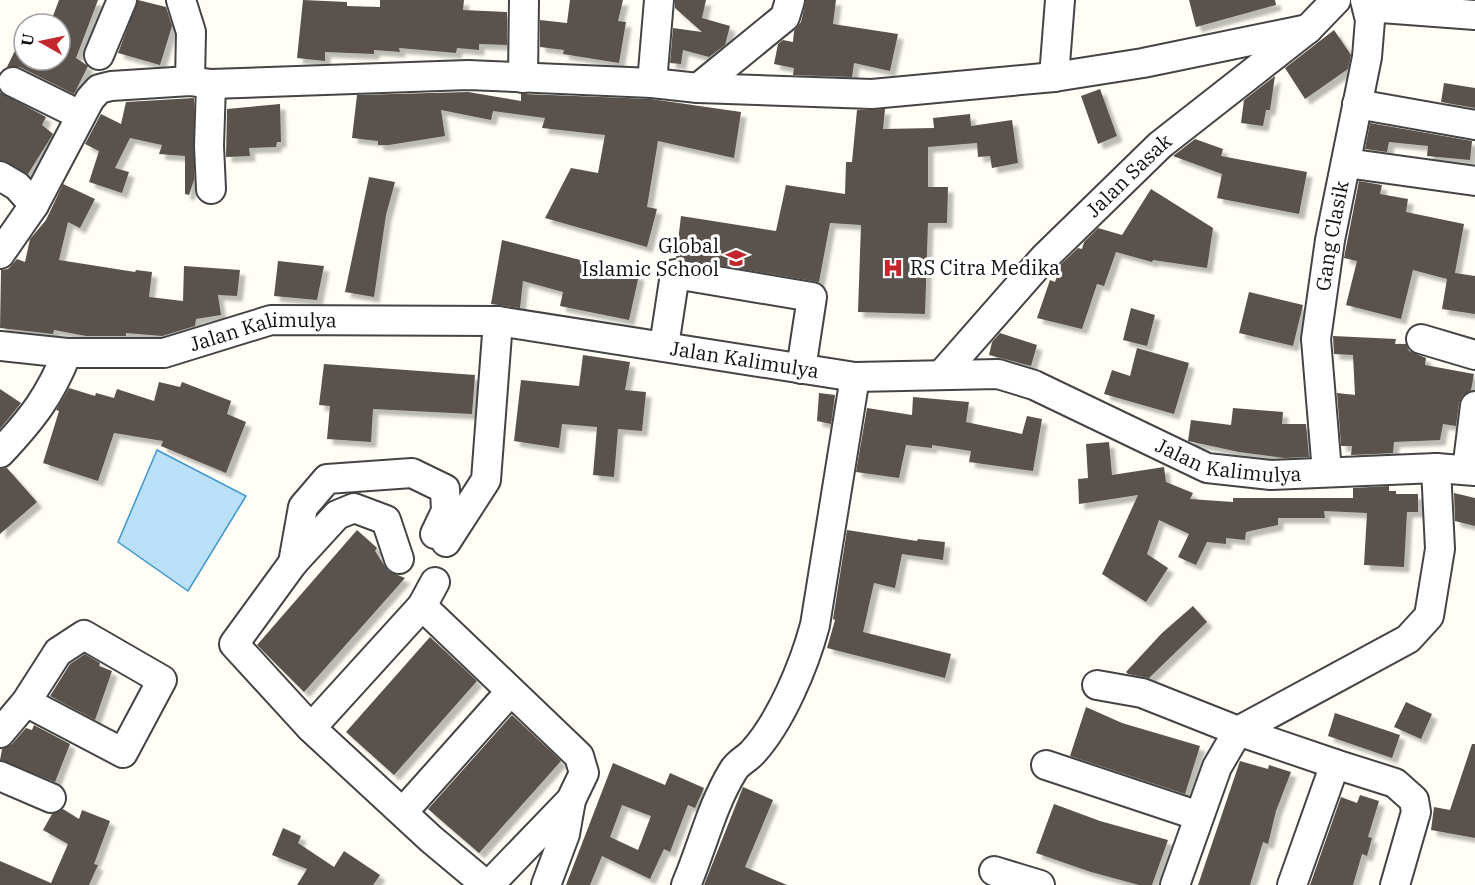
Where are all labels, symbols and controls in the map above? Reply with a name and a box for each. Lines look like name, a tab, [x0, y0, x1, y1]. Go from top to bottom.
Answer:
north arrow	[12, 12, 72, 72]
text: U	[16, 32, 38, 47]
street label: Jalan Sasak	[1080, 127, 1177, 223]
street label: Gang Clasik	[1309, 178, 1355, 293]
place label: Global Islamic School	[582, 232, 719, 282]
school or university icon: Global Islamic School	[724, 246, 748, 270]
place label: RS Citra Medika	[910, 254, 1060, 281]
hospital icon: RS Citra Medika	[881, 256, 905, 280]
street label: Jalan Kalimulya	[186, 306, 337, 357]
street label: Jalan Kalimulya	[668, 334, 821, 384]
street label: Jalan Kalimulya	[1151, 431, 1302, 488]

